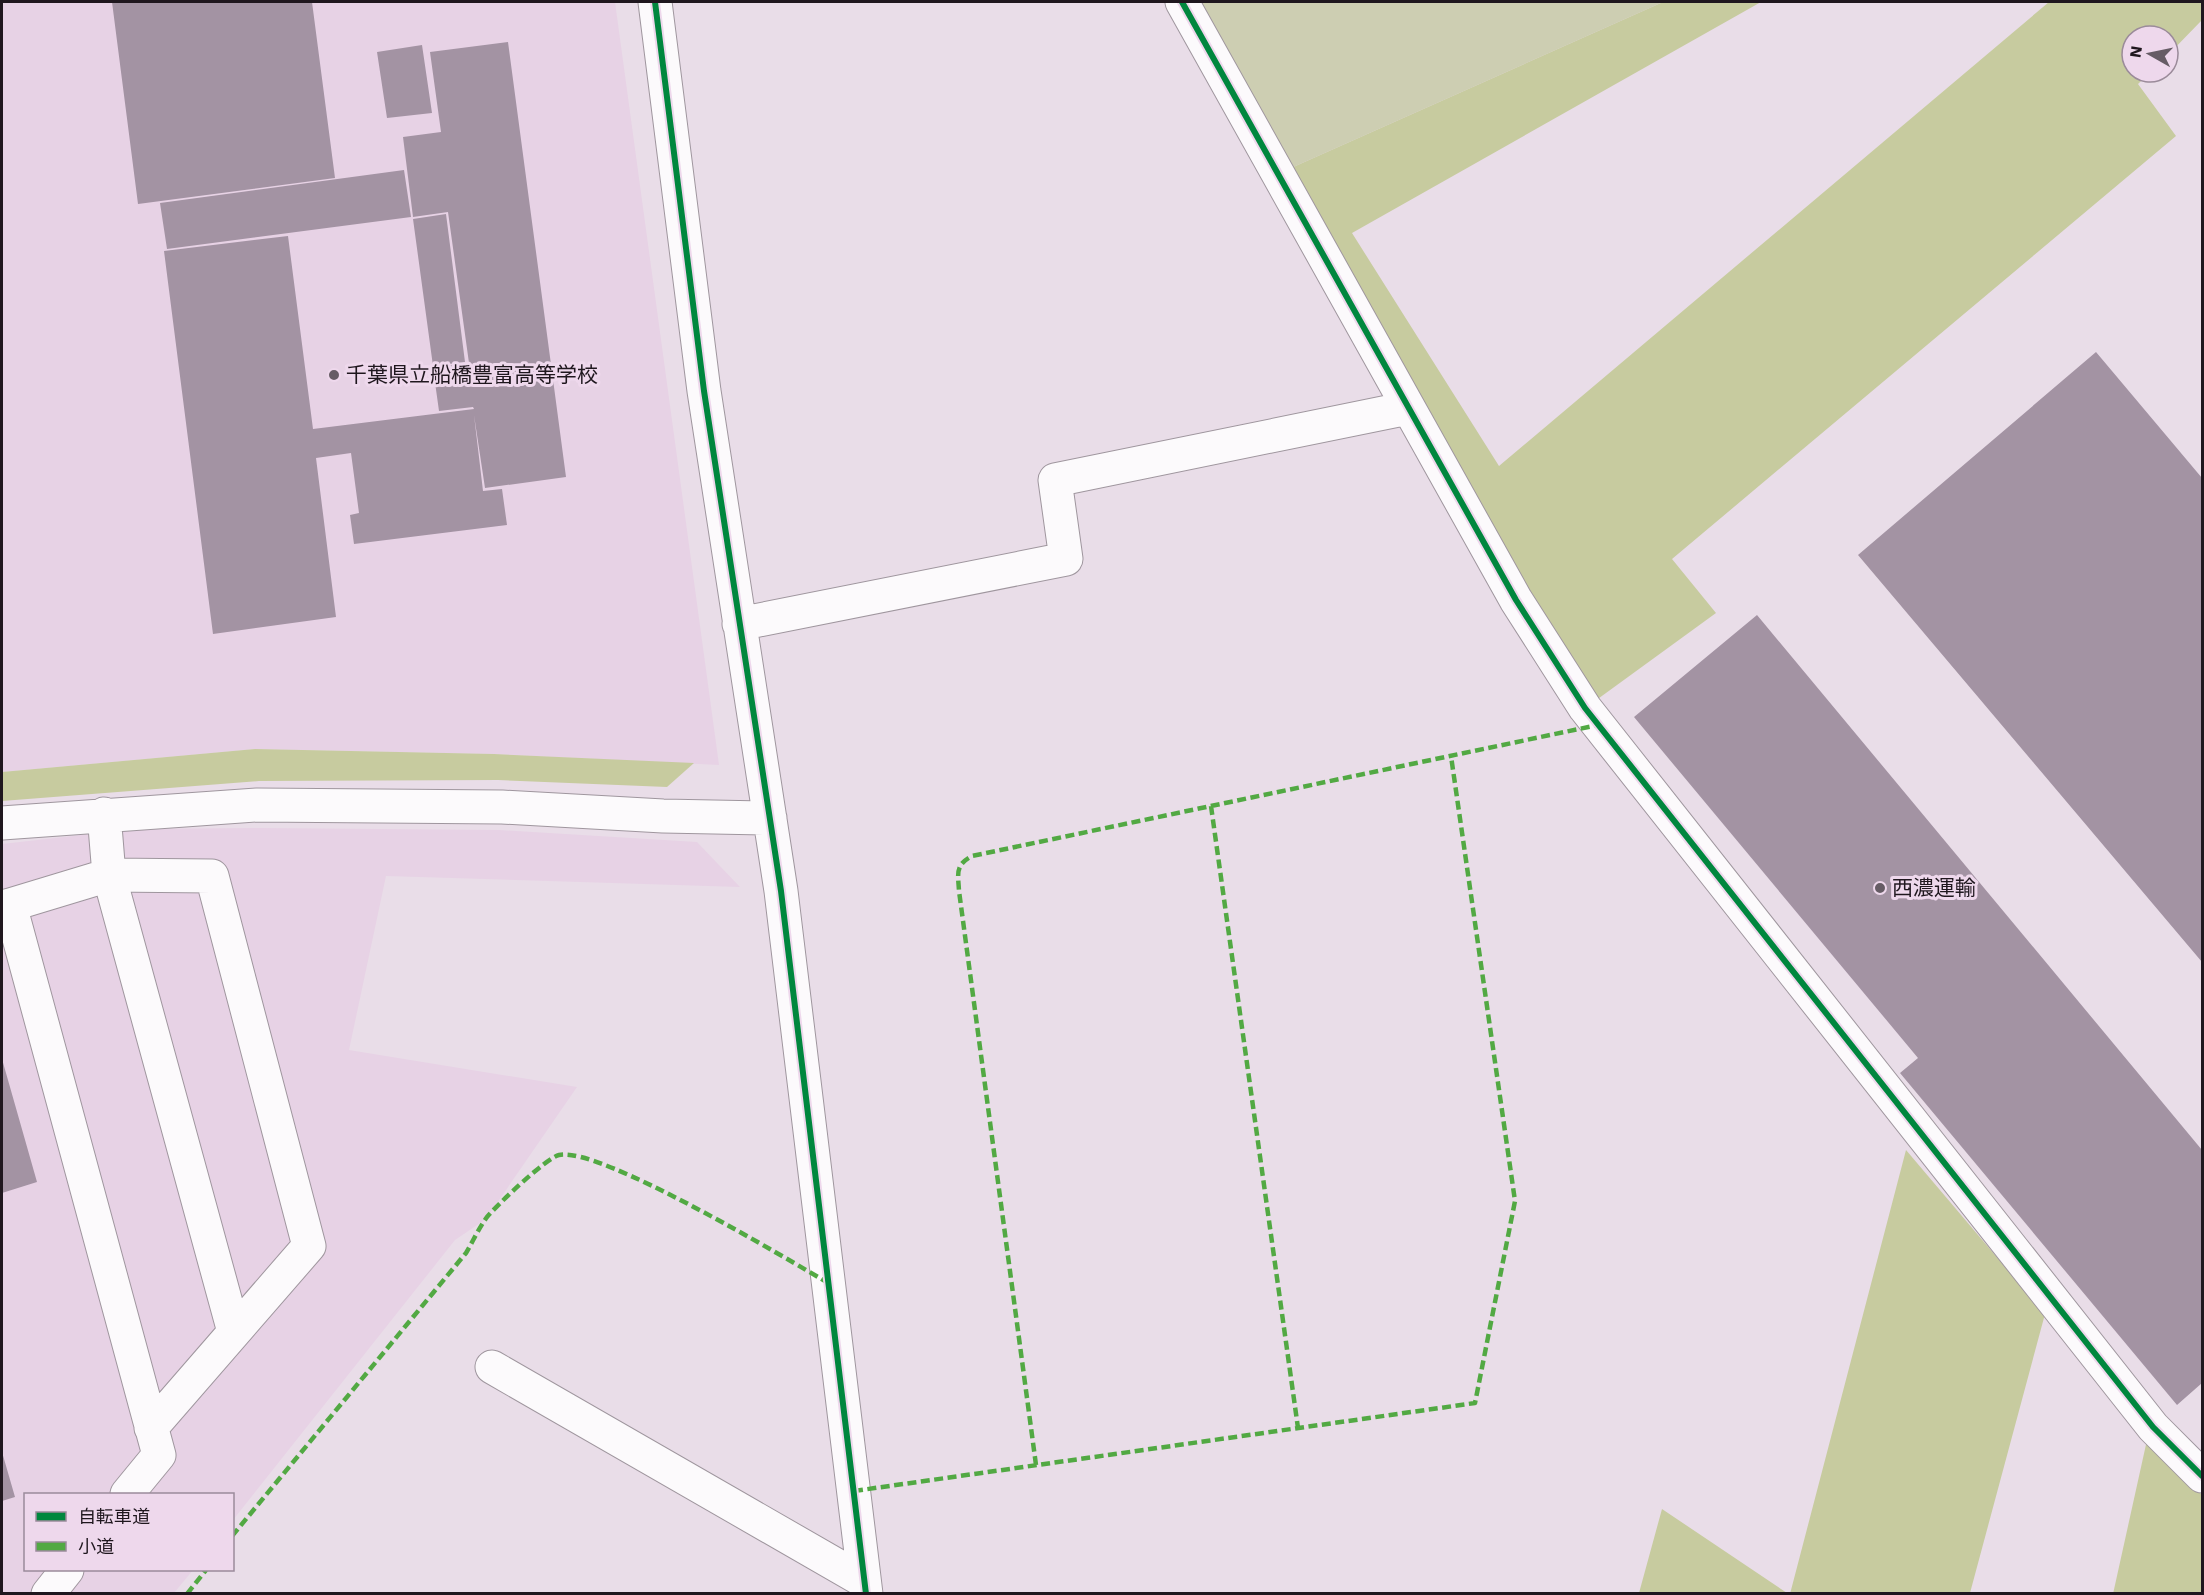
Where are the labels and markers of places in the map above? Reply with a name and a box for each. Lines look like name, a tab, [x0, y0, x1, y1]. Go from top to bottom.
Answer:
place label: 千葉県立船橋豊富高等学校	[346, 362, 598, 387]
marker: 千葉県立船橋豊富高等学校	[327, 368, 341, 382]
place label: 西濃運輸	[1892, 875, 1976, 900]
marker: 西濃運輸	[1873, 881, 1887, 895]

